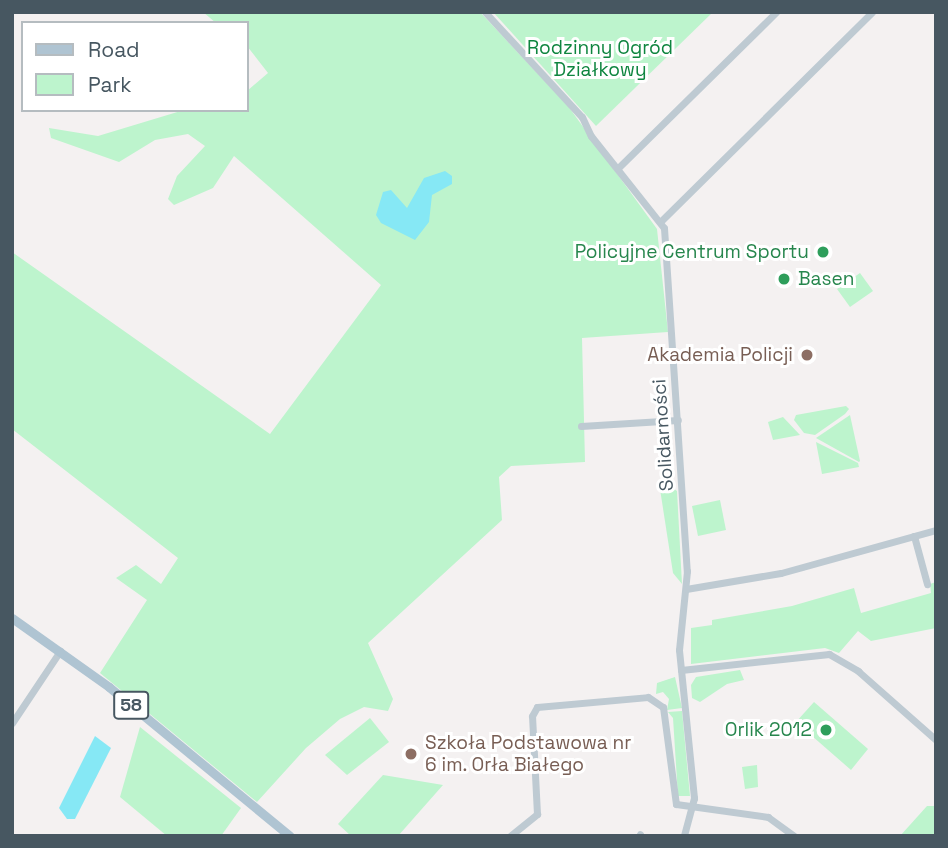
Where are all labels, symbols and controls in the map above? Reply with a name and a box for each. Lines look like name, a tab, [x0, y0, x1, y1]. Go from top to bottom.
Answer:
legend	[21, 21, 248, 112]
text: Road	[88, 36, 140, 63]
park label: Rodzinny Ogród Działkowy	[527, 37, 673, 81]
text: Park	[88, 71, 132, 98]
place label: Policyjne Centrum Sportu	[575, 241, 809, 263]
marker: Policyjne Centrum Sportu	[815, 244, 831, 260]
place label: Basen	[798, 268, 854, 290]
marker: Basen	[776, 271, 792, 287]
place label: Akademia Policji	[647, 344, 793, 366]
marker: Akademia Policji	[799, 347, 815, 363]
street label: Solidarności	[648, 378, 678, 492]
road number: 58	[112, 690, 150, 720]
place label: Orlik 2012	[725, 719, 812, 741]
marker: Orlik 2012	[818, 722, 834, 738]
place label: Szkoła Podstawowa nr 6 im. Orła Białego	[425, 732, 631, 776]
marker: Szkoła Podstawowa nr 6 im. Orła Białego	[403, 746, 419, 762]

